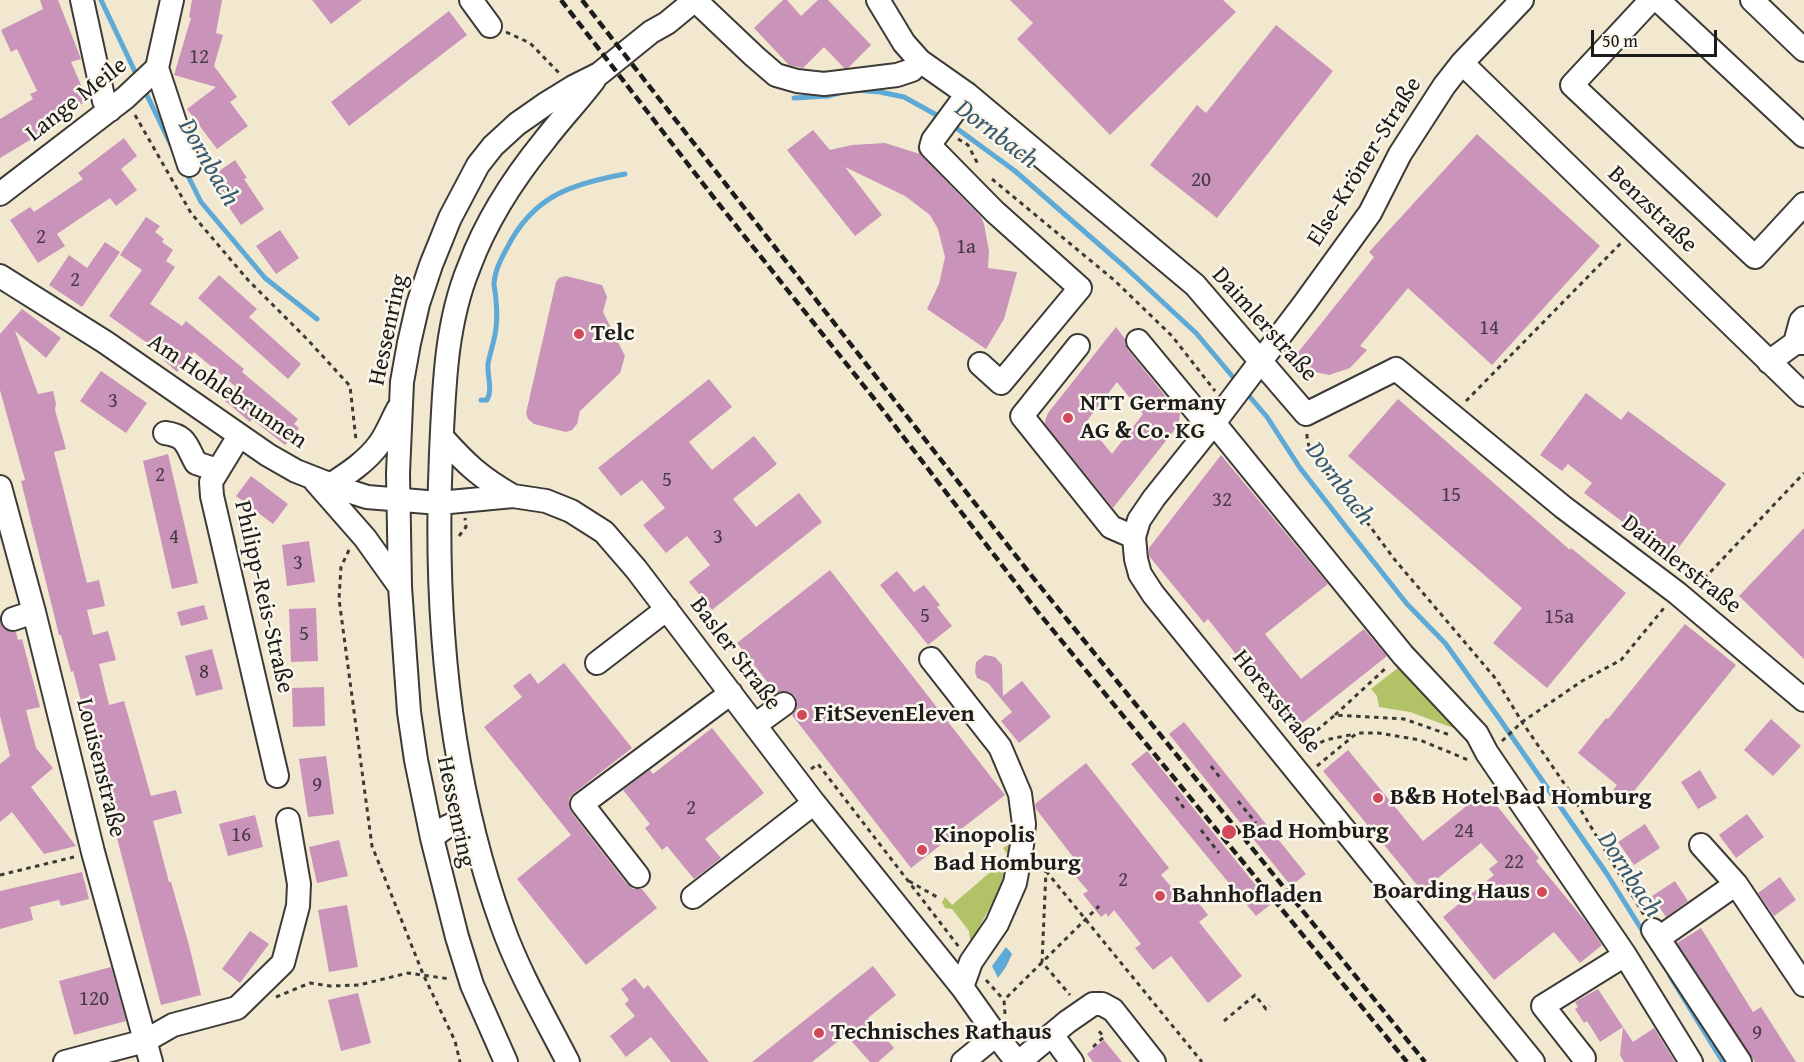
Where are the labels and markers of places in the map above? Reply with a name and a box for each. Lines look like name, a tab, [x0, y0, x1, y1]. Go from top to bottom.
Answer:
place label: Telc	[591, 320, 635, 348]
marker: Telc	[572, 327, 586, 341]
place label: NTT Germany AG & Co. KG	[1080, 390, 1226, 446]
marker: NTT Germany AG & Co. KG	[1061, 411, 1075, 425]
place label: FitSevenEleven	[814, 701, 975, 729]
marker: FitSevenEleven	[795, 708, 809, 722]
place label: B&B Hotel Bad Homburg	[1390, 784, 1652, 812]
marker: B&B Hotel Bad Homburg	[1371, 791, 1385, 805]
place label: Bad Homburg	[1242, 818, 1389, 846]
place label: Kinopolis Bad Homburg	[934, 822, 1081, 878]
marker: Bad Homburg	[1220, 823, 1238, 841]
marker: Kinopolis Bad Homburg	[915, 843, 929, 857]
place label: Boarding Haus	[1373, 878, 1530, 906]
place label: Bahnhofladen	[1172, 882, 1322, 910]
marker: Boarding Haus	[1535, 885, 1549, 899]
marker: Bahnhofladen	[1153, 889, 1167, 903]
place label: Technisches Rathaus	[831, 1019, 1052, 1047]
marker: Technisches Rathaus	[812, 1026, 826, 1040]

